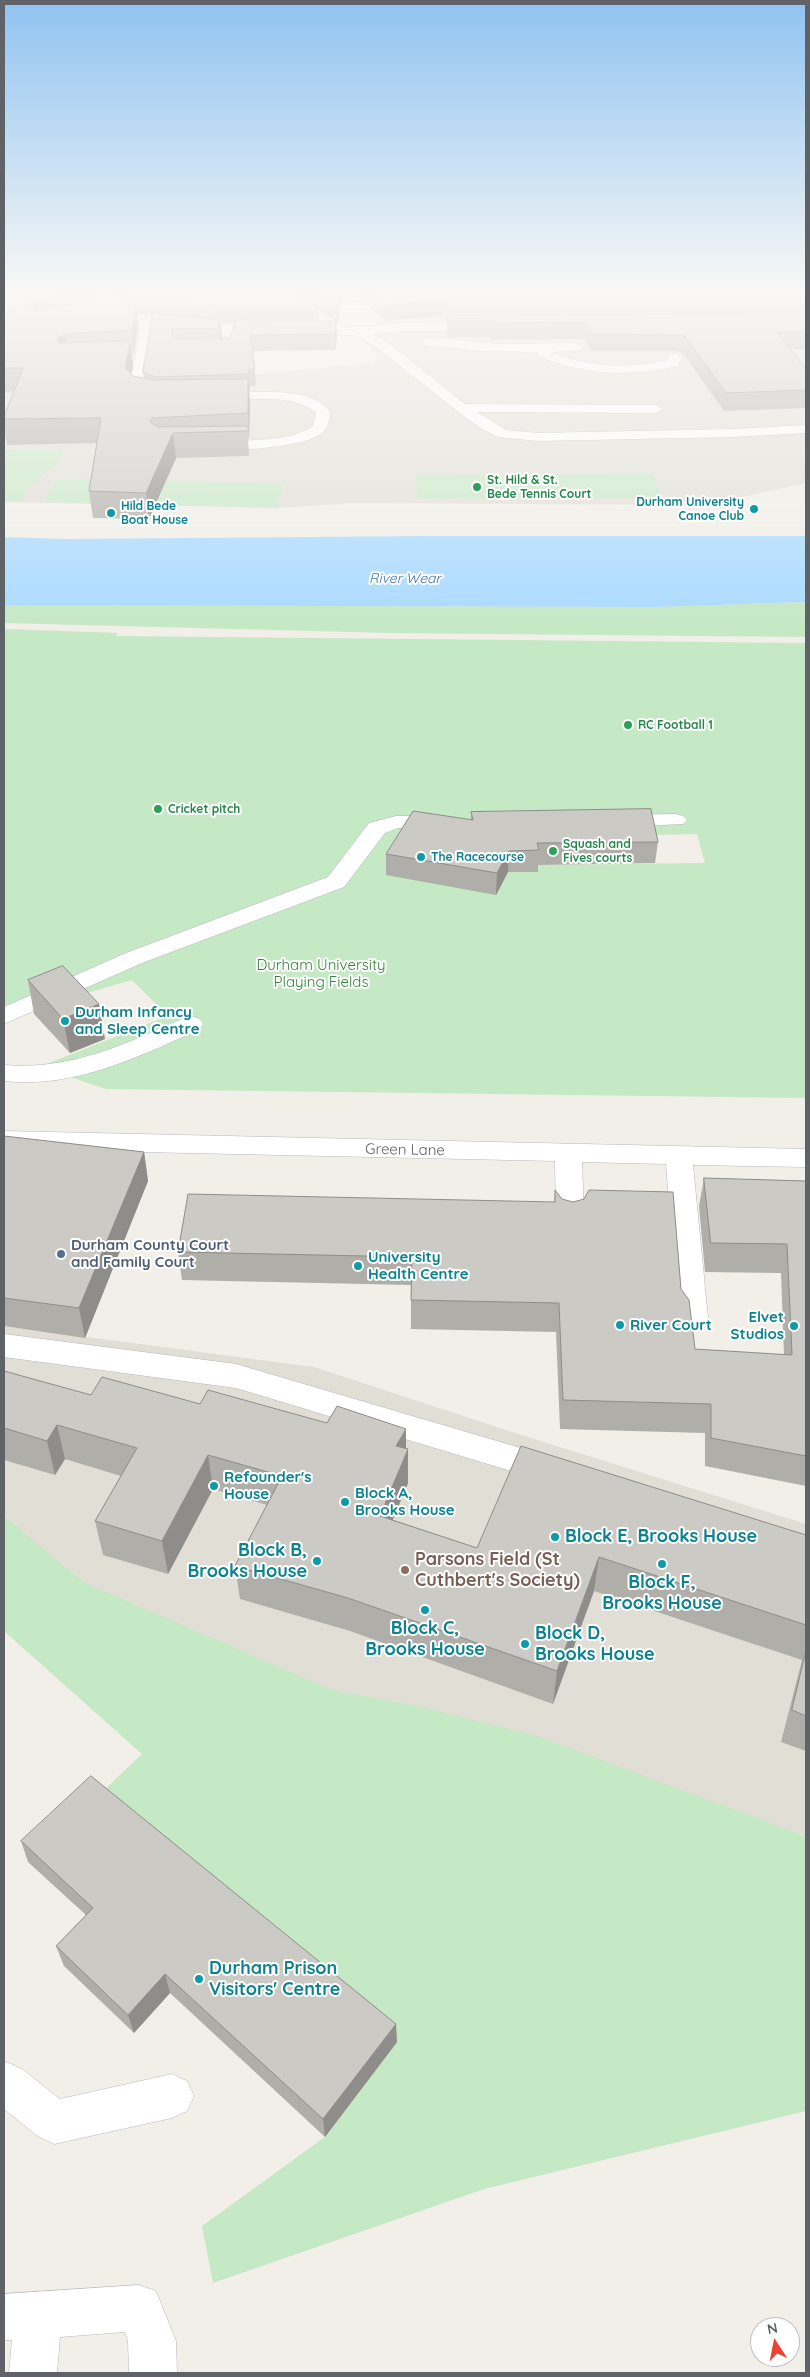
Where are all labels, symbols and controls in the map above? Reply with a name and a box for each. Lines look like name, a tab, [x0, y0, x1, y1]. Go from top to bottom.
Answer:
place label: St. Hild & St. Bede Tennis Court	[487, 473, 592, 501]
marker: St. Hild & St. Bede Tennis Court	[471, 481, 483, 493]
place label: Durham University Canoe Club	[636, 495, 744, 523]
place label: Hild Bede Boat House	[121, 499, 188, 527]
marker: Durham University Canoe Club	[748, 503, 760, 515]
marker: Hild Bede Boat House	[105, 507, 117, 519]
water label: River Wear	[369, 571, 441, 587]
place label: RC Football 1	[638, 718, 713, 732]
marker: RC Football 1	[622, 719, 634, 731]
place label: Cricket pitch	[168, 802, 240, 816]
marker: Cricket pitch	[152, 803, 164, 815]
place label: Squash and Fives courts	[563, 837, 632, 865]
marker: Squash and Fives courts	[547, 845, 559, 857]
place label: The Racecourse	[431, 850, 524, 864]
marker: The Racecourse	[415, 851, 427, 863]
park label: Durham University Playing Fields	[256, 956, 386, 991]
place label: Durham Infancy and Sleep Centre	[75, 1003, 200, 1038]
marker: Durham Infancy and Sleep Centre	[59, 1015, 71, 1027]
street label: Green Lane	[365, 1140, 445, 1160]
place label: Durham County Court and Family Court	[71, 1236, 229, 1271]
marker: Durham County Court and Family Court	[55, 1248, 67, 1260]
place label: University Health Centre	[368, 1248, 469, 1283]
marker: University Health Centre	[352, 1260, 364, 1272]
place label: Elvet Studios	[731, 1308, 784, 1343]
place label: River Court	[630, 1316, 712, 1334]
marker: River Court	[614, 1319, 626, 1331]
marker: Elvet Studios	[788, 1320, 800, 1332]
place label: Refounder's House	[224, 1468, 311, 1503]
marker: Refounder's House	[208, 1480, 220, 1492]
place label: Block A, Brooks House	[355, 1484, 455, 1519]
marker: Block A, Brooks House	[339, 1496, 351, 1508]
place label: Block E, Brooks House	[565, 1526, 757, 1548]
marker: Block E, Brooks House	[549, 1531, 561, 1543]
place label: Block B, Brooks House	[187, 1540, 307, 1582]
place label: Parsons Field (St Cuthbert's Society)	[415, 1549, 580, 1592]
marker: Block B, Brooks House	[311, 1555, 323, 1567]
marker: Block F, Brooks House	[656, 1558, 668, 1570]
marker: Parsons Field (St Cuthbert's Society)	[399, 1564, 411, 1576]
place label: Block F, Brooks House	[602, 1572, 722, 1615]
marker: Block C, Brooks House	[419, 1604, 431, 1616]
place label: Block C, Brooks House	[365, 1618, 485, 1660]
place label: Block D, Brooks House	[535, 1623, 655, 1666]
marker: Block D, Brooks House	[519, 1638, 531, 1650]
place label: Durham Prison Visitors' Centre	[209, 1958, 340, 2000]
marker: Durham Prison Visitors' Centre	[193, 1973, 205, 1985]
north arrow	[750, 2317, 800, 2367]
text: N	[766, 2318, 779, 2338]

